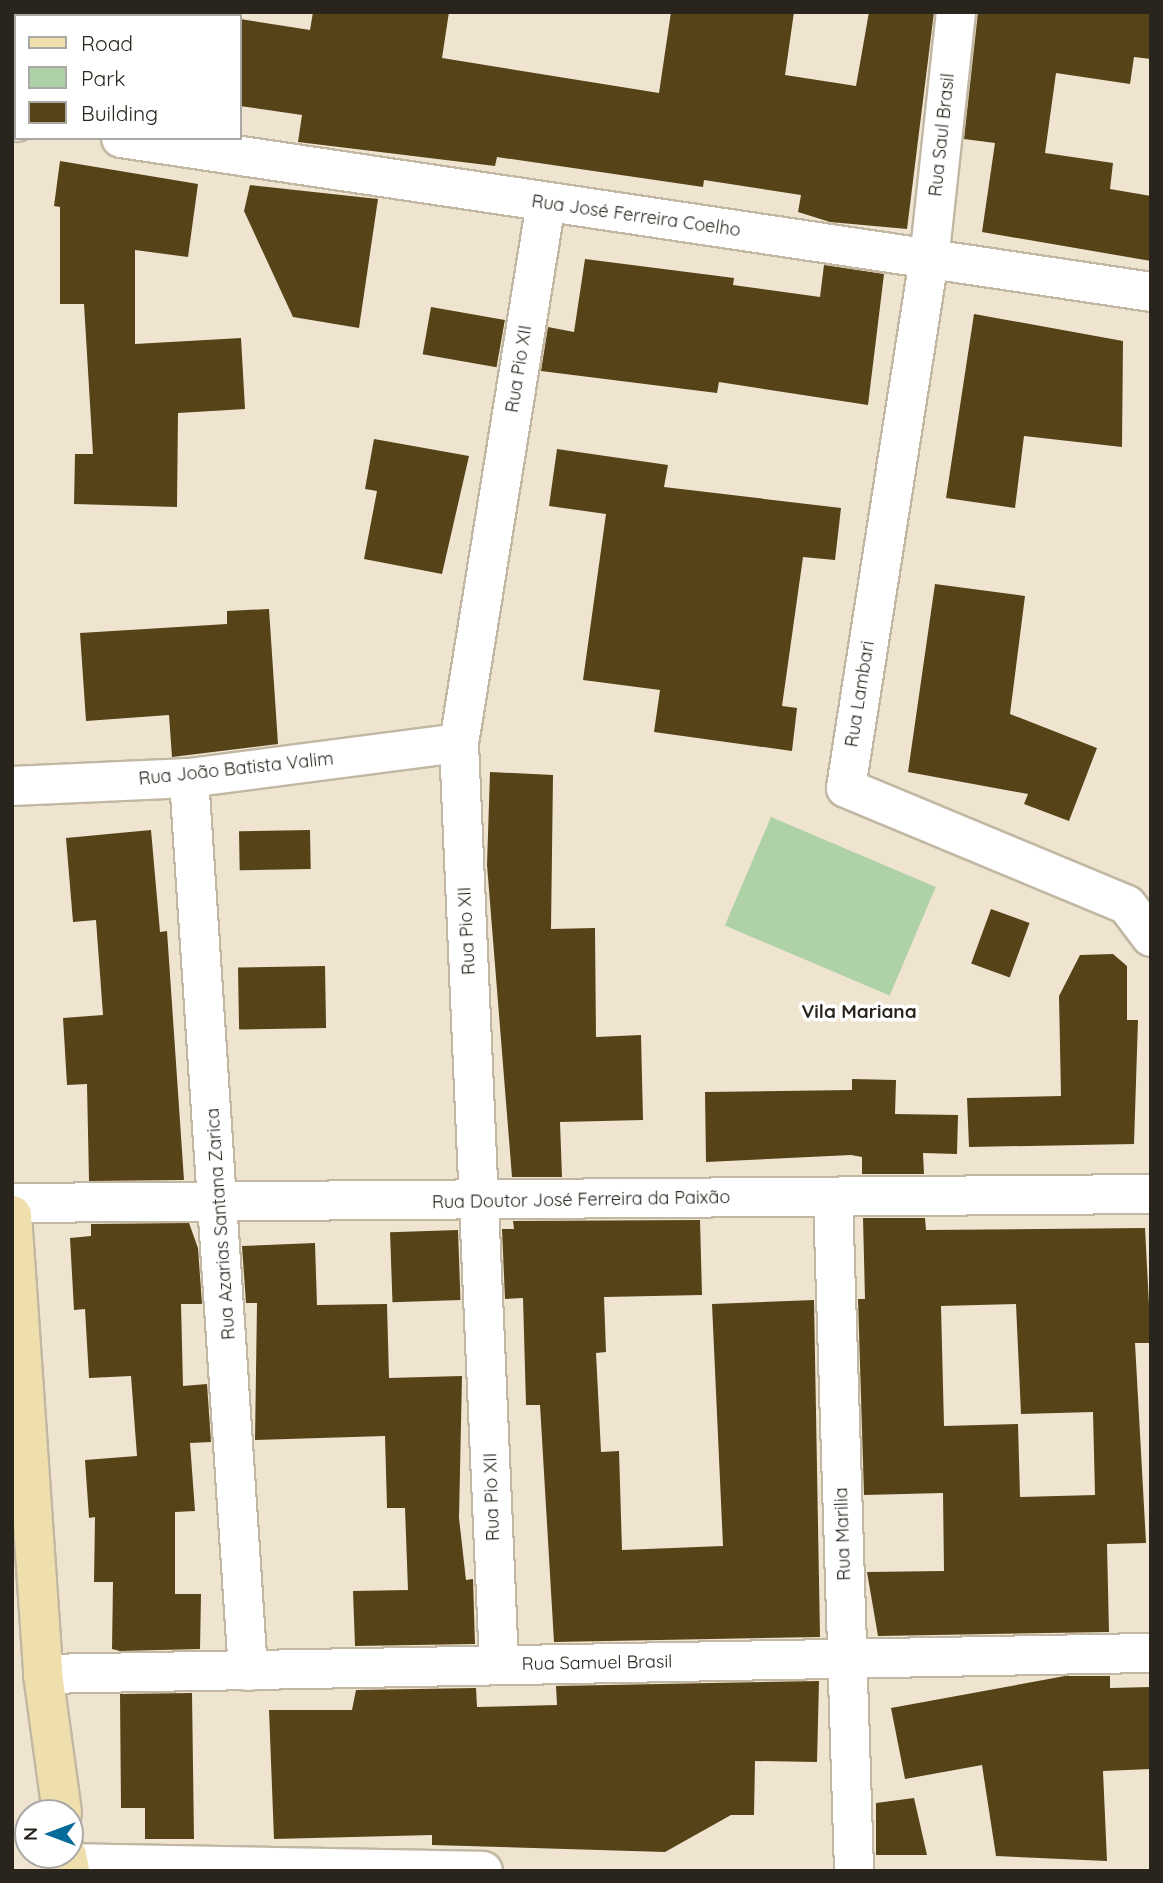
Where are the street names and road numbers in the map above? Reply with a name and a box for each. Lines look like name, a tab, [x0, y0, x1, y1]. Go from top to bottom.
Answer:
street label: Rua Saul Brasil	[925, 72, 959, 198]
street label: Rua José Ferreira Coelho	[530, 191, 742, 241]
street label: Rua Pio XII	[501, 324, 537, 414]
street label: Rua Lambari	[841, 639, 879, 749]
street label: Rua João Batista Valim	[138, 748, 334, 790]
street label: Rua Pio XII	[454, 886, 480, 976]
street label: Rua Azarias Santana Zarica	[202, 1107, 240, 1341]
street label: Rua Doutor José Ferreira da Paixão	[432, 1187, 730, 1213]
street label: Rua Pio XII	[480, 1453, 504, 1541]
street label: Rua Marilia	[831, 1487, 855, 1581]
street label: Rua Samuel Brasil	[522, 1651, 672, 1675]

